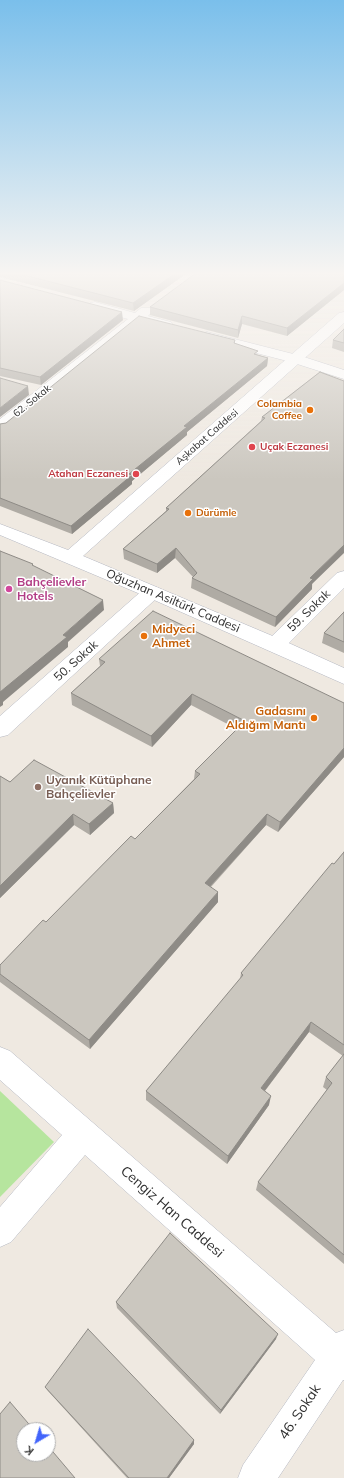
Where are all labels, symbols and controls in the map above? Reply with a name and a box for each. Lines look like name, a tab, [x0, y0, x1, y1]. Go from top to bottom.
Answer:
street label: 62. Sokak	[11, 382, 53, 420]
place label: Colambia Coffee	[257, 398, 302, 422]
marker: Colambia Coffee	[305, 405, 315, 415]
street label: Aşkabat Caddesi	[173, 407, 241, 467]
place label: Uçak Eczanesi	[260, 441, 328, 453]
marker: Uçak Eczanesi	[247, 442, 257, 452]
place label: Atahan Eczanesi	[48, 468, 128, 480]
marker: Atahan Eczanesi	[131, 469, 141, 479]
place label: Dürümle	[196, 507, 237, 519]
marker: Dürümle	[183, 508, 193, 518]
street label: Oğuzhan Asiltürk Caddesi	[104, 566, 242, 636]
place label: Bahçelievler Hotels	[17, 575, 86, 603]
marker: Bahçelievler Hotels	[4, 584, 14, 594]
street label: 59. Sokak	[285, 587, 333, 635]
place label: Midyeci Ahmet	[152, 622, 195, 650]
marker: Midyeci Ahmet	[139, 631, 149, 641]
street label: 50. Sokak	[51, 638, 101, 684]
place label: Gadasını Aldığım Mantı	[226, 704, 306, 732]
marker: Gadasını Aldığım Mantı	[309, 713, 319, 723]
place label: Uyanık Kütüphane Bahçelievler	[46, 773, 152, 801]
marker: Uyanık Kütüphane Bahçelievler	[33, 782, 43, 792]
street label: Cengiz Han Caddesi	[117, 1163, 227, 1261]
street label: 46. Sokak	[275, 1381, 325, 1443]
north arrow	[16, 1422, 56, 1462]
text: K	[22, 1443, 36, 1458]

